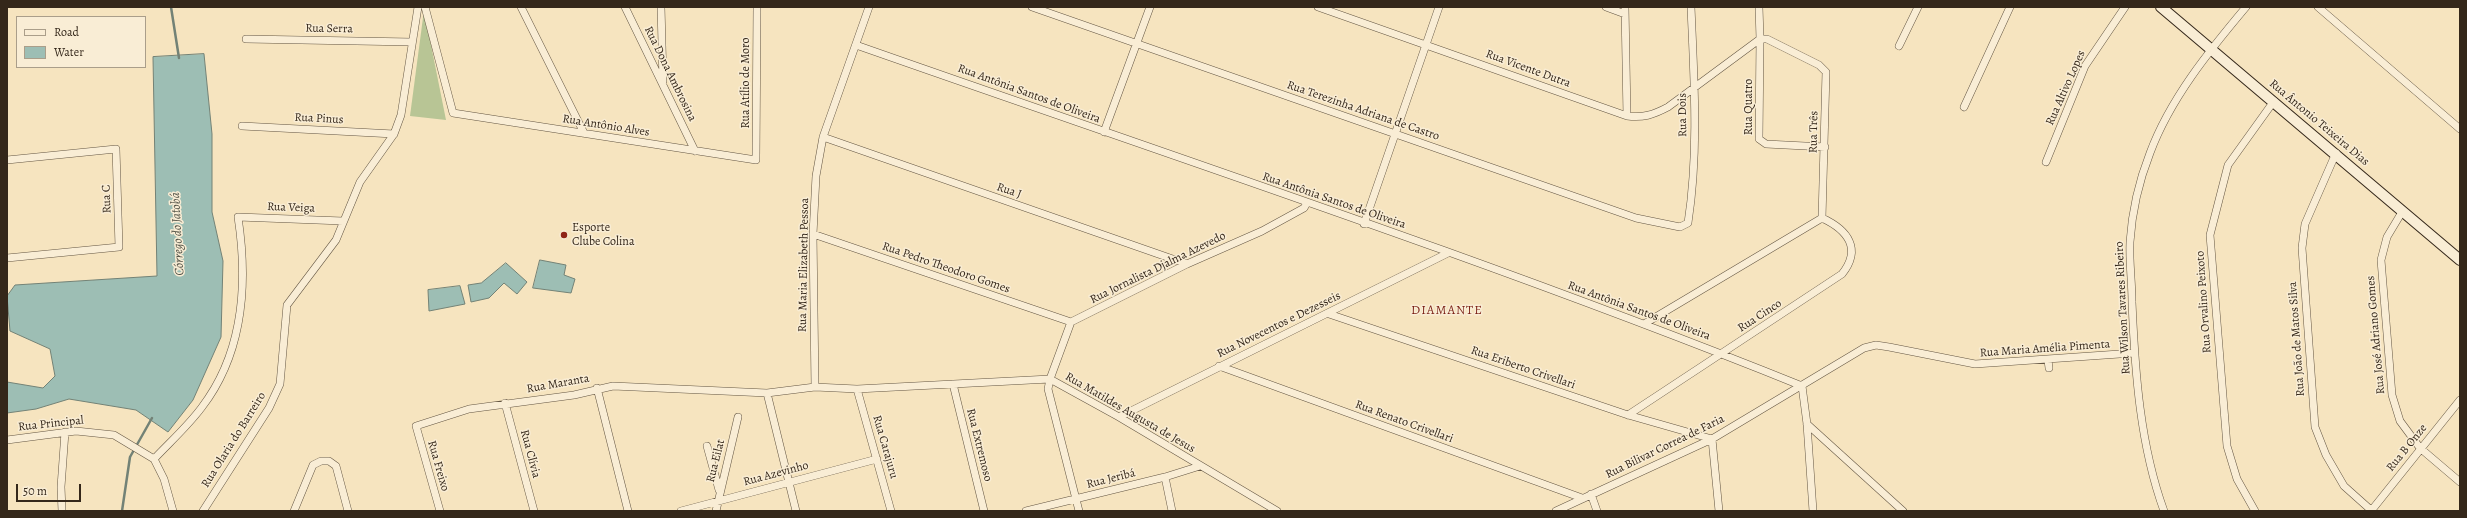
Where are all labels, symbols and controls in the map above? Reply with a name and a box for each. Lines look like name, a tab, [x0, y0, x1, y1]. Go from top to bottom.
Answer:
legend	[16, 16, 146, 68]
street label: Rua Serra	[305, 21, 353, 37]
text: Road	[54, 24, 79, 40]
street label: Rua Dona Ambrosina	[641, 24, 699, 124]
street label: Rua Atílio de Moro	[739, 38, 753, 128]
text: Water	[54, 44, 84, 60]
street label: Rua Vicente Dutra	[1484, 47, 1572, 91]
street label: Rua Altivo Lopes	[2043, 48, 2089, 128]
street label: Rua Antônia Santos de Oliveira	[956, 61, 1102, 127]
street label: Rua Ântonio Teixeira Dias	[2266, 77, 2372, 169]
street label: Rua Terezinha Adriana de Castro	[1285, 78, 1441, 144]
street label: Rua Quatro	[1742, 79, 1756, 135]
street label: Rua Dois	[1675, 93, 1691, 137]
street label: Rua Pinus	[294, 111, 344, 127]
street label: Rua Três	[1806, 111, 1822, 153]
street label: Rua Antônio Alves	[561, 112, 651, 140]
street label: Rua Antônia Santos de Oliveira	[1260, 170, 1408, 232]
street label: Rua J	[995, 180, 1023, 202]
street label: Rua C	[99, 184, 115, 214]
water label: Córrego do Jatobá	[168, 192, 188, 276]
street label: Rua Maria Elizabeth Pessoa	[796, 198, 812, 332]
street label: Rua Veiga	[267, 200, 315, 216]
place label: Esporte Clube Colina	[572, 221, 635, 249]
street label: Rua Jornalista Djalma Azevedo	[1088, 229, 1228, 307]
marker: Esporte Clube Colina	[559, 230, 569, 240]
street label: Rua Pedro Theodoro Gomes	[880, 239, 1012, 297]
street label: Rua Wilson Tavares Ribeiro	[2112, 241, 2134, 375]
street label: Rua Orvalino Peixoto	[2193, 250, 2215, 354]
street label: Rua José Adriano Gomes	[2364, 275, 2388, 395]
street label: Rua Antônia Santos de Oliveira	[1566, 278, 1712, 344]
street label: Rua João de Matos Silva	[2286, 281, 2308, 397]
street label: Rua Novecentos e Dezesseis	[1215, 289, 1343, 361]
street label: Rua Cinco	[1735, 296, 1785, 336]
district label: DIAMANTE	[1411, 303, 1483, 319]
street label: Rua Maria Amélia Pimenta	[1979, 337, 2111, 361]
street label: Rua Eriberto Crivellari	[1469, 343, 1577, 393]
street label: Rua Matildes Augusta de Jesus	[1062, 370, 1198, 456]
street label: Rua Maranta	[526, 371, 590, 397]
street label: Rua Olaria do Barreiro	[199, 390, 269, 490]
street label: Rua Renato Crivellari	[1353, 398, 1455, 446]
street label: Rua Extremoso	[963, 407, 995, 483]
street label: Rua Bilivar Correa de Faria	[1603, 412, 1727, 482]
street label: Rua Principal	[18, 413, 84, 435]
street label: Rua Carajuru	[869, 414, 901, 480]
street label: Rua B Onze	[2384, 421, 2430, 475]
street label: Rua Clívia	[517, 428, 543, 480]
street label: Rua Eilat	[704, 438, 728, 484]
street label: Rua Freixo	[424, 439, 452, 493]
street label: Rua Azevinho	[742, 458, 810, 490]
street label: Rua Jeribá	[1085, 466, 1137, 492]
scale bar	[18, 476, 83, 502]
text: 50 m	[23, 483, 47, 499]

